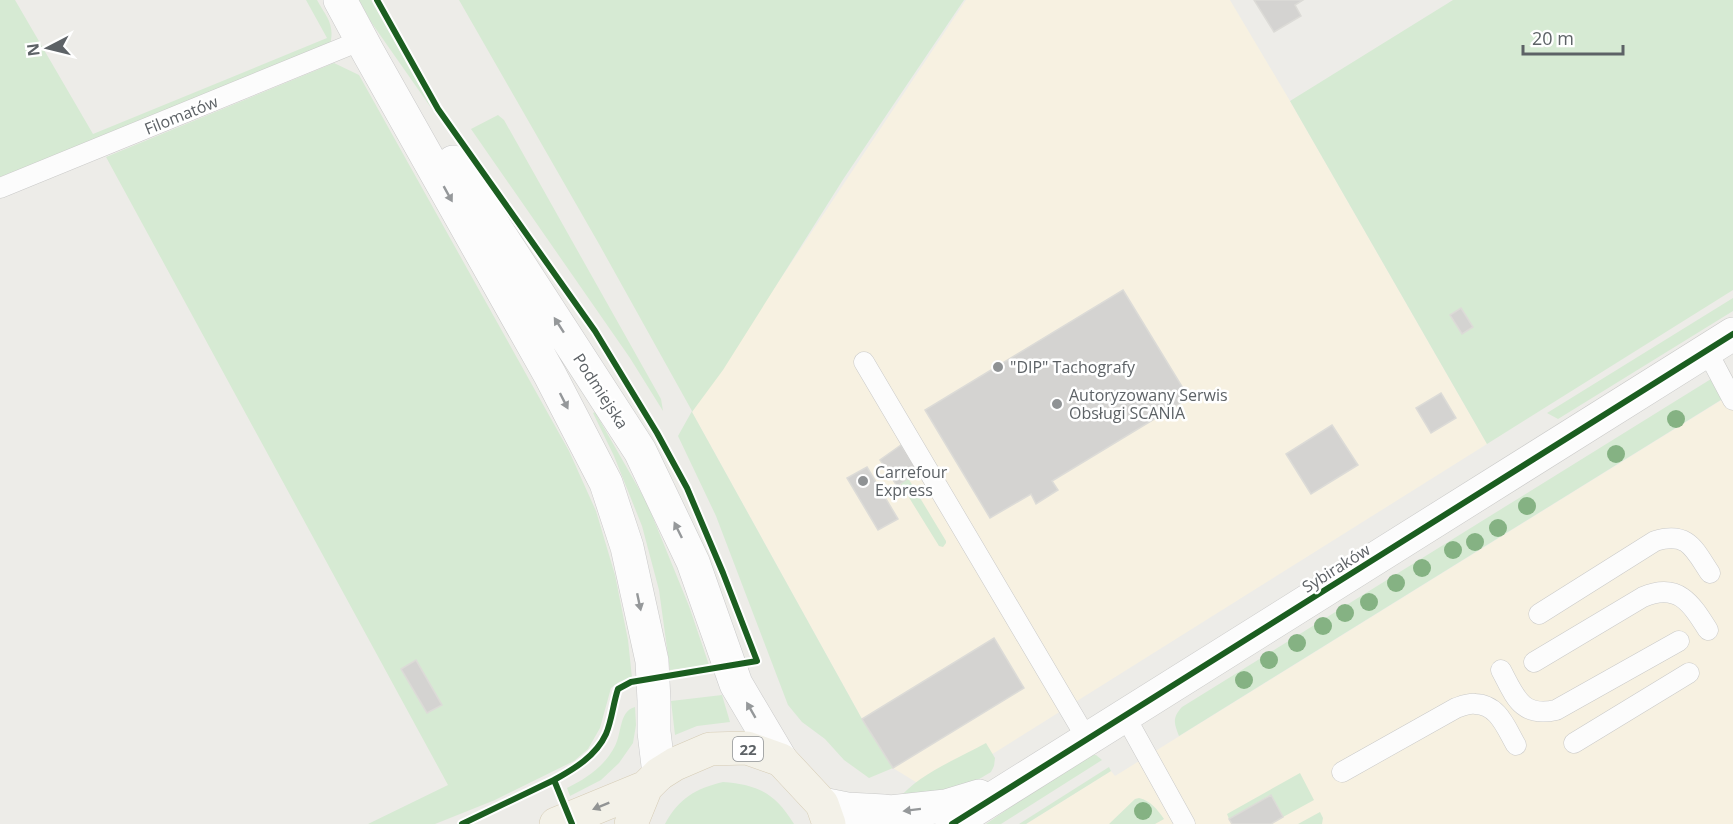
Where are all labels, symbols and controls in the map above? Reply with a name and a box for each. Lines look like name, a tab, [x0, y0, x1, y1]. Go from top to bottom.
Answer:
north arrow	[18, 18, 78, 78]
scale bar	[1523, 18, 1624, 56]
text: 20 m	[1532, 26, 1574, 50]
text: N	[21, 42, 45, 58]
street label: Filomatów	[141, 90, 222, 140]
one-way arrow	[443, 186, 453, 203]
one-way arrow	[553, 317, 564, 334]
street label: Podmiejska	[568, 349, 634, 433]
place label: "DIP" Tachografy	[1010, 356, 1136, 378]
marker: "DIP" Tachografy	[991, 360, 1005, 374]
place label: Autoryzowany Serwis Obsługi SCANIA	[1069, 384, 1228, 424]
one-way arrow	[559, 393, 569, 410]
marker: Autoryzowany Serwis Obsługi SCANIA	[1050, 397, 1064, 411]
place label: Carrefour Express	[875, 461, 948, 501]
marker: Carrefour Express	[856, 474, 870, 488]
one-way arrow	[673, 521, 682, 538]
street label: Sybiraków	[1298, 538, 1375, 598]
one-way arrow	[635, 593, 645, 611]
one-way arrow	[746, 701, 756, 718]
road number: 22	[733, 737, 763, 761]
one-way arrow	[592, 802, 610, 811]
one-way arrow	[902, 805, 921, 814]

